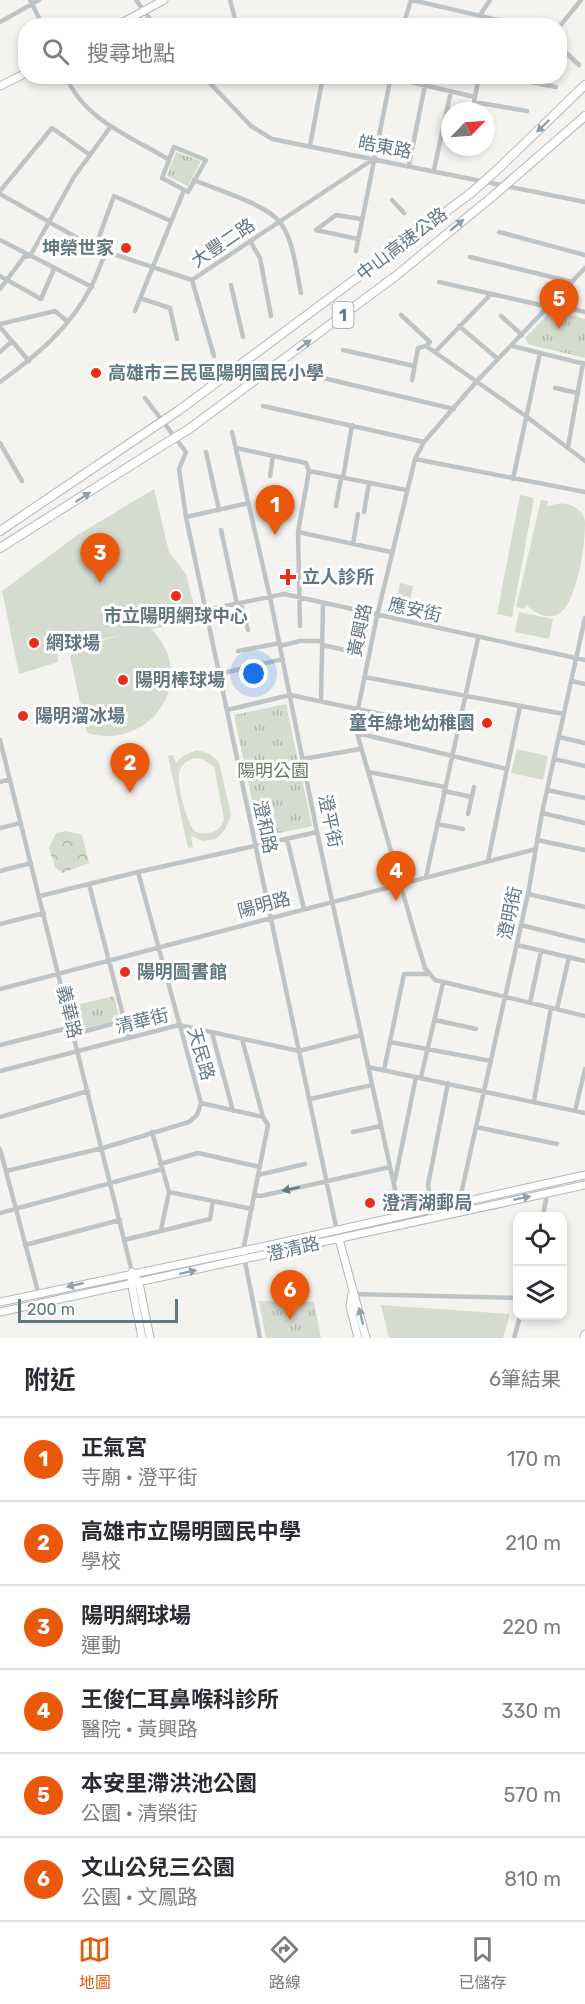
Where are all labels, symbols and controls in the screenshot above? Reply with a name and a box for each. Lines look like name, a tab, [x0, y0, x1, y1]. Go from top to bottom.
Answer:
search box	[18, 18, 567, 84]
icon: search	[39, 35, 72, 68]
text: 搜尋地點	[87, 40, 175, 67]
north arrow	[441, 102, 495, 156]
one-way arrow	[537, 118, 551, 132]
street label: 皓東路	[356, 131, 414, 163]
street label: 中山高速公路	[352, 203, 452, 285]
street label: 大豐二路	[187, 214, 259, 272]
one-way arrow	[450, 219, 465, 232]
place label: 坤榮世家	[42, 237, 114, 259]
marker: 坤榮世家	[119, 241, 133, 255]
pin: 5	[540, 280, 578, 329]
road number: 1	[332, 302, 354, 328]
one-way arrow	[296, 339, 311, 351]
place label: 高雄市三民區陽明國民小學	[108, 362, 324, 384]
marker: 高雄市三民區陽明國民小學	[89, 366, 103, 380]
pin: 1	[256, 486, 294, 535]
one-way arrow	[74, 491, 90, 503]
pin: 3	[80, 534, 120, 583]
place label: 立人診所	[302, 566, 374, 588]
marker: 立人診所	[279, 568, 297, 586]
marker: 市立陽明網球中心	[169, 589, 183, 603]
street label: 應安街	[386, 593, 444, 627]
street label: 黃興路	[344, 601, 376, 659]
place label: 市立陽明網球中心	[104, 605, 248, 627]
place label: 網球場	[46, 632, 100, 654]
marker: 網球場	[27, 636, 41, 650]
your location	[239, 659, 268, 688]
place label: 陽明棒球場	[135, 669, 225, 691]
marker: 陽明棒球場	[116, 673, 130, 687]
place label: 陽明溜冰場	[35, 705, 125, 727]
marker: 陽明溜冰場	[16, 709, 30, 723]
place label: 童年綠地幼稚園	[349, 712, 475, 734]
marker: 童年綠地幼稚園	[480, 716, 494, 730]
pin: 2	[110, 744, 150, 793]
park label: 陽明公園	[237, 760, 309, 782]
street label: 澄平街	[314, 792, 346, 850]
street label: 澄和路	[249, 798, 281, 856]
pin: 4	[376, 852, 416, 901]
street label: 澄明街	[494, 884, 526, 942]
street label: 陽明路	[235, 887, 293, 923]
place label: 陽明圖書館	[137, 961, 227, 983]
marker: 陽明圖書館	[118, 965, 132, 979]
street label: 義華路	[52, 983, 86, 1041]
street label: 清華街	[113, 1004, 171, 1038]
street label: 天民路	[183, 1025, 219, 1083]
one-way arrow	[282, 1185, 301, 1195]
place label: 澄清湖郵局	[382, 1192, 472, 1214]
one-way arrow	[513, 1193, 532, 1202]
marker: 澄清湖郵局	[363, 1196, 377, 1210]
map controls	[513, 1212, 567, 1320]
button: locate	[513, 1212, 567, 1266]
street label: 澄清路	[264, 1232, 322, 1266]
button: layers	[513, 1266, 567, 1320]
one-way arrow	[179, 1267, 198, 1276]
pin: 6	[270, 1270, 310, 1320]
one-way arrow	[66, 1281, 84, 1291]
scale bar	[18, 1296, 178, 1324]
text: 200 m	[27, 1300, 75, 1319]
one-way arrow	[355, 1306, 365, 1325]
text: 附近	[24, 1365, 76, 1396]
text: 6筆結果	[489, 1367, 561, 1391]
text: 正氣宮	[81, 1434, 147, 1461]
text: 1	[39, 1447, 48, 1471]
text: 170 m	[507, 1447, 561, 1471]
text: 寺廟 · 澄平街	[81, 1465, 197, 1489]
text: 高雄市立陽明國民中學	[81, 1518, 301, 1545]
text: 2	[37, 1531, 50, 1555]
text: 210 m	[505, 1531, 561, 1555]
text: 學校	[81, 1549, 121, 1573]
text: 陽明網球場	[81, 1602, 191, 1629]
text: 3	[37, 1615, 50, 1639]
text: 220 m	[502, 1615, 561, 1639]
text: 運動	[81, 1633, 121, 1657]
text: 王俊仁耳鼻喉科診所	[81, 1686, 279, 1713]
text: 4	[37, 1699, 50, 1723]
text: 330 m	[502, 1699, 561, 1723]
text: 醫院 · 黃興路	[81, 1717, 197, 1741]
text: 本安里滯洪池公園	[81, 1770, 257, 1797]
text: 5	[37, 1783, 50, 1807]
text: 570 m	[503, 1783, 561, 1807]
text: 公園 · 清榮街	[81, 1801, 197, 1825]
text: 文山公兒三公園	[81, 1854, 235, 1881]
text: 6	[37, 1867, 50, 1891]
text: 810 m	[504, 1867, 561, 1891]
text: 公園 · 文鳳路	[81, 1885, 197, 1909]
tab: 地圖	[78, 1933, 111, 1993]
tab: 路線	[268, 1933, 301, 1993]
tab: 已儲存	[458, 1933, 506, 1993]

